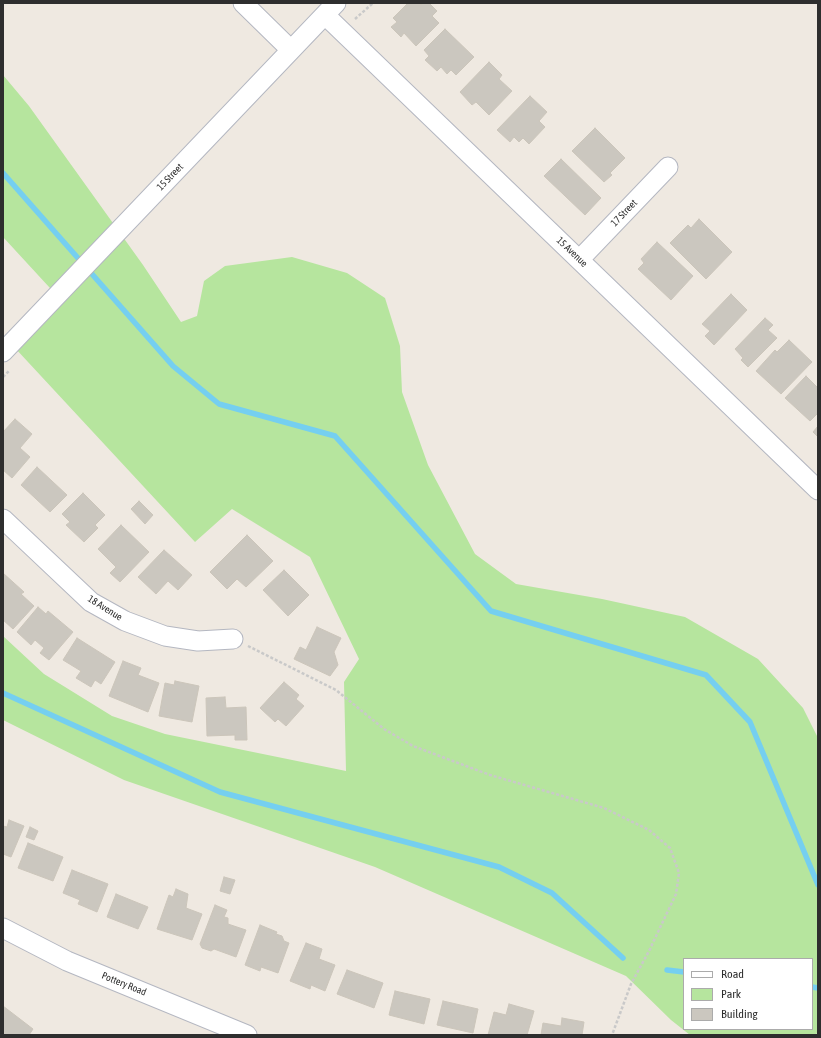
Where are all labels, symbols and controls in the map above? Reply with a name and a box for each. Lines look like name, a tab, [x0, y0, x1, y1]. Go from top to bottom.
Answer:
street label: 15 Street	[154, 161, 186, 193]
street label: 17 Street	[608, 197, 640, 229]
street label: 15 Avenue	[554, 234, 590, 270]
street label: 18 Avenue	[86, 593, 124, 623]
legend	[683, 958, 813, 1030]
text: Road	[721, 967, 744, 981]
street label: Pottery Road	[100, 970, 148, 998]
text: Park	[721, 987, 741, 1001]
text: Building	[721, 1007, 758, 1021]

